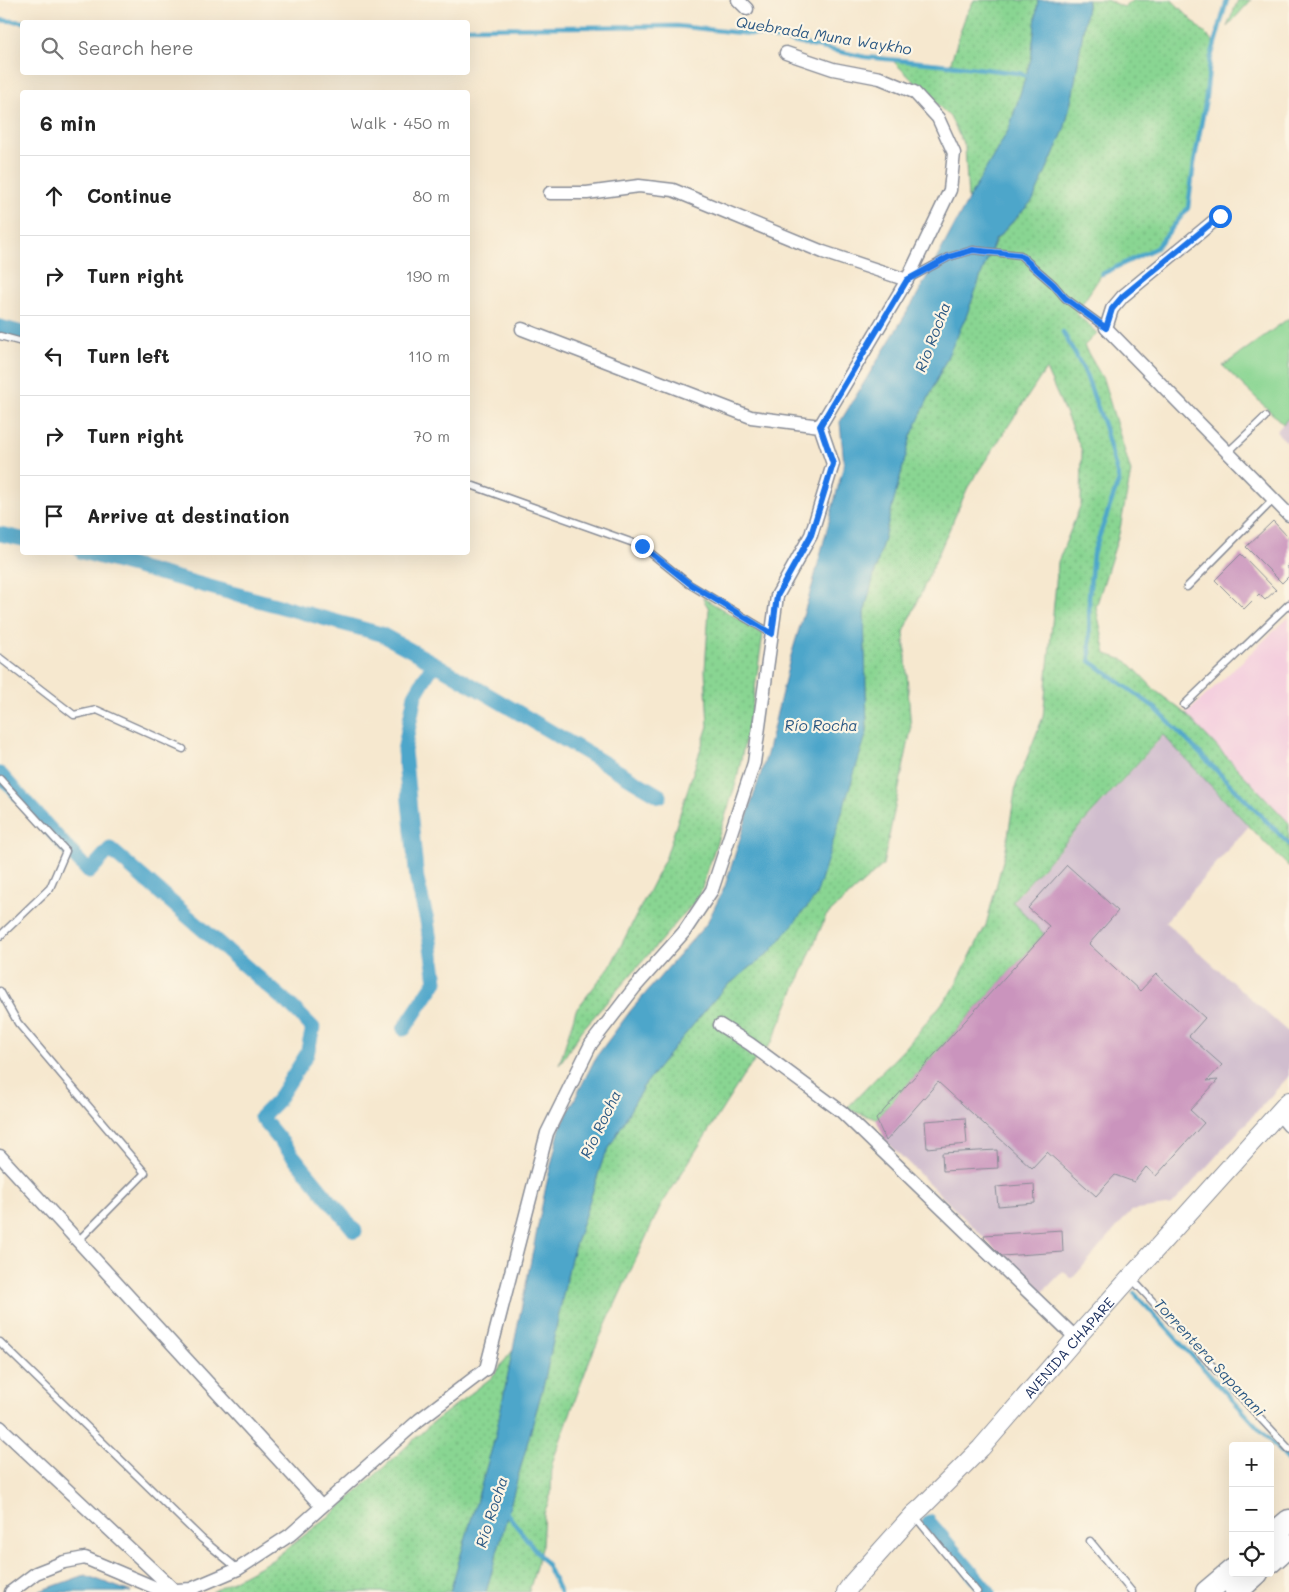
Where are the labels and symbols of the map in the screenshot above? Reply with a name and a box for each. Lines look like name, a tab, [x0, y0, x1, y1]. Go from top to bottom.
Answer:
water label: Quebrada Muna Waykho	[735, 11, 913, 59]
route start	[1209, 205, 1232, 228]
water label: Río Rocha	[910, 299, 954, 375]
route end	[631, 535, 654, 558]
water label: Río Rocha	[784, 715, 858, 735]
water label: Río Rocha	[575, 1087, 625, 1161]
street label: AVENIDA CHAPARE	[1019, 1293, 1118, 1402]
water label: Torrentera Sapanani	[1150, 1294, 1270, 1421]
water label: Río Rocha	[470, 1474, 512, 1550]

